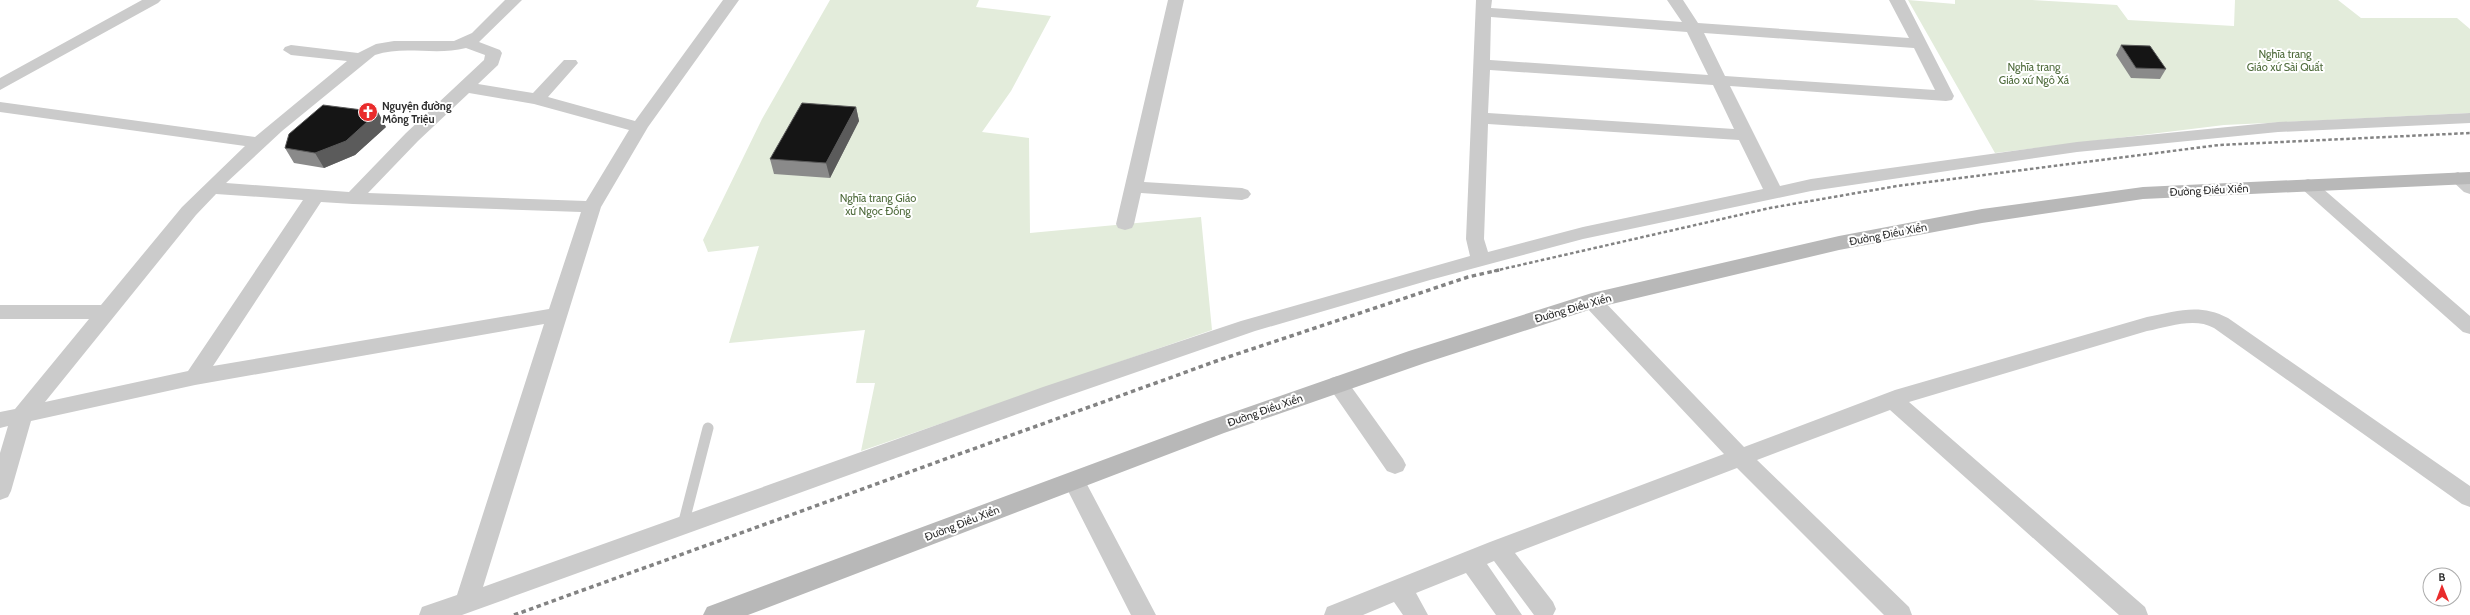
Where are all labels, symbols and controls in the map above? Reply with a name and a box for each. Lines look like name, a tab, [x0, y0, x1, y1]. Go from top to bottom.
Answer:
park label: Nghĩa trang Giáo xứ Sài Quất	[2247, 47, 2324, 74]
park label: Nghĩa trang Giáo xứ Ngô Xá	[1999, 60, 2070, 87]
place label: Nguyện đường Mông Triệu	[382, 99, 452, 126]
church icon: Nguyện đường Mông Triệu	[357, 101, 379, 123]
street label: Đường Điều Xiển	[2169, 181, 2249, 199]
park label: Nghĩa trang Giáo xứ Ngọc Đồng	[840, 191, 916, 218]
street label: Đường Điều Xiển	[1848, 220, 1928, 248]
street label: Đường Điều Xiển	[1533, 290, 1613, 326]
street label: Đường Điều Xiển	[1225, 391, 1305, 429]
street label: Đường Điều Xiển	[923, 502, 1001, 544]
north arrow	[2422, 567, 2462, 607]
text: B	[2438, 570, 2446, 584]

